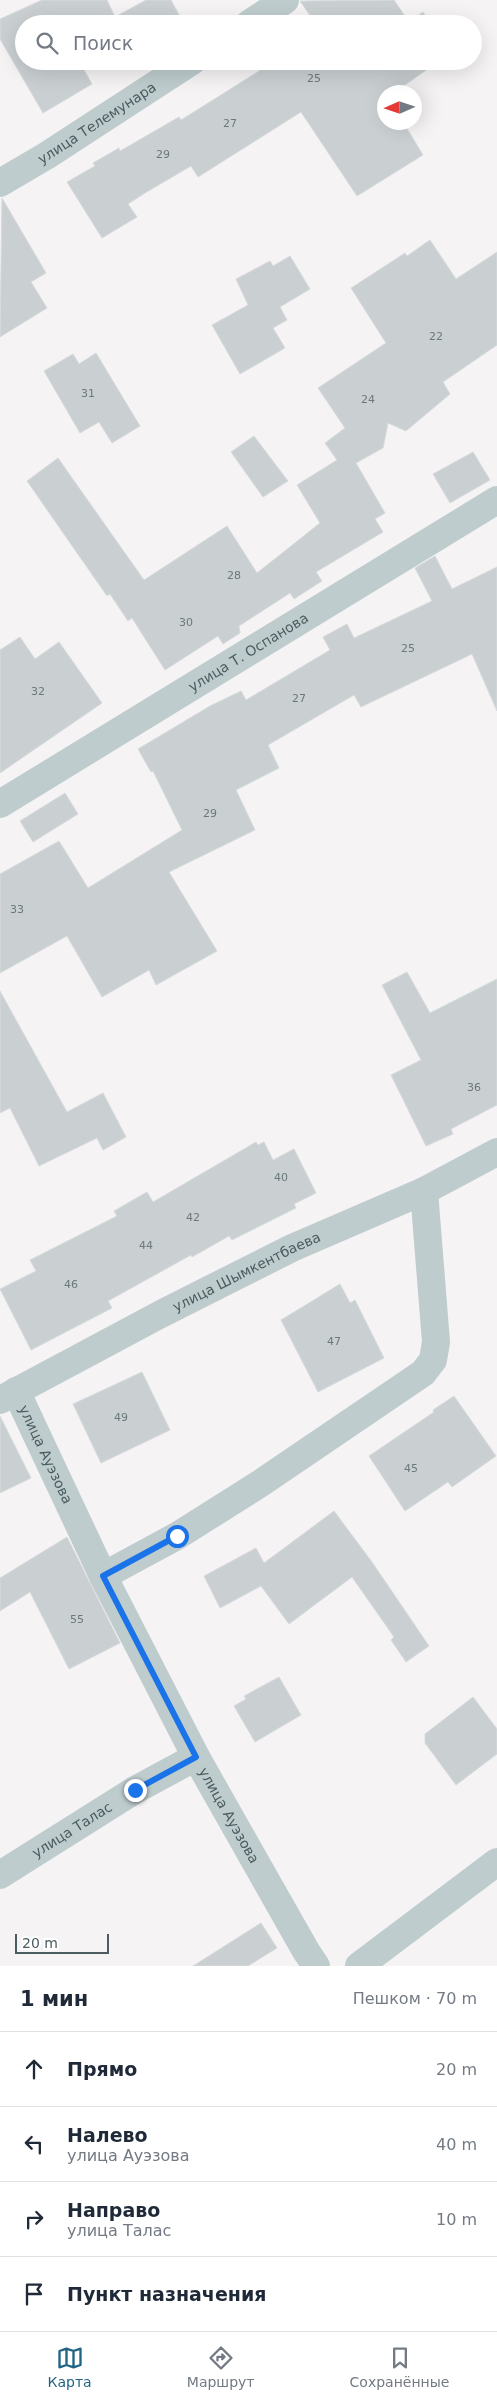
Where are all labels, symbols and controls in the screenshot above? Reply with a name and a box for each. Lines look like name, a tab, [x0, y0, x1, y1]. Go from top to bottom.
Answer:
search box	[15, 15, 482, 70]
icon: search	[33, 29, 61, 57]
text: Поиск	[73, 32, 133, 54]
house number: 25	[307, 72, 321, 85]
street label: улица Телемунара	[35, 79, 159, 167]
north arrow	[377, 85, 422, 130]
house number: 27	[223, 117, 237, 130]
house number: 29	[156, 148, 170, 161]
house number: 22	[429, 330, 443, 343]
house number: 31	[81, 387, 95, 400]
house number: 24	[361, 393, 375, 406]
house number: 28	[227, 569, 241, 582]
street label: улица Т. Оспанова	[185, 609, 311, 695]
house number: 30	[179, 616, 193, 629]
house number: 25	[401, 642, 415, 655]
house number: 32	[31, 685, 45, 698]
house number: 27	[292, 692, 306, 705]
house number: 29	[203, 807, 217, 820]
house number: 33	[10, 903, 24, 916]
house number: 36	[467, 1081, 481, 1094]
house number: 40	[274, 1171, 288, 1184]
house number: 42	[186, 1211, 200, 1224]
street label: улица Шымкентбаева	[170, 1229, 323, 1315]
house number: 44	[139, 1239, 153, 1252]
house number: 46	[64, 1278, 78, 1291]
house number: 47	[327, 1335, 341, 1348]
street label: улица Ауэзова	[16, 1402, 76, 1506]
house number: 49	[114, 1411, 128, 1424]
house number: 45	[404, 1462, 418, 1475]
route start	[166, 1525, 189, 1548]
house number: 55	[70, 1613, 84, 1626]
street label: улица Ауэзова	[196, 1765, 263, 1866]
route end	[124, 1779, 147, 1802]
street label: улица Талас	[29, 1799, 115, 1861]
scale bar	[15, 1931, 109, 1954]
text: 20 m	[22, 1935, 58, 1951]
text: 1 мин	[20, 1987, 88, 2011]
text: Пешком · 70 m	[353, 1989, 477, 2008]
icon: ahead	[20, 2055, 48, 2083]
text: Прямо	[67, 2058, 137, 2080]
text: 20 m	[436, 2060, 477, 2079]
text: Налево	[67, 2124, 148, 2146]
icon: left	[20, 2130, 48, 2158]
text: 40 m	[436, 2135, 477, 2154]
text: улица Ауэзова	[67, 2146, 190, 2165]
text: Направо	[67, 2199, 160, 2221]
icon: right	[20, 2205, 48, 2233]
text: 10 m	[436, 2210, 477, 2229]
text: улица Талас	[67, 2221, 171, 2240]
icon: arrive	[20, 2280, 48, 2308]
text: Пункт назначения	[67, 2283, 266, 2305]
tab: Карта	[48, 2344, 92, 2390]
tab: Маршрут	[187, 2344, 254, 2390]
tab: Сохранённые	[350, 2344, 449, 2390]

